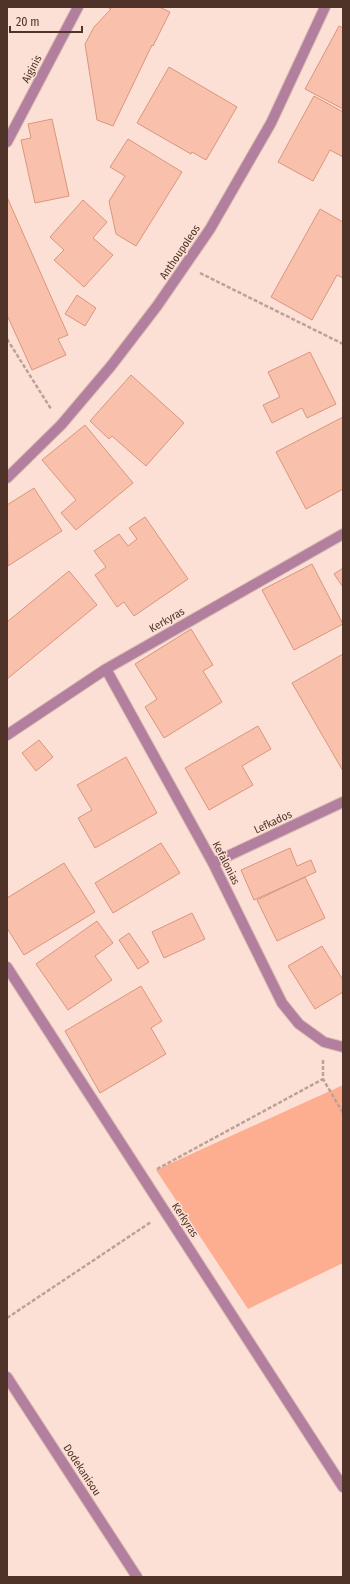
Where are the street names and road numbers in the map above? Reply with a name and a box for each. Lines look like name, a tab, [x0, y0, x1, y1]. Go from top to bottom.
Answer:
street label: Aiginis	[19, 53, 45, 85]
street label: Anthoupoleos	[157, 222, 203, 282]
street label: Kerkyras	[147, 605, 187, 635]
street label: Lefkados	[252, 807, 294, 836]
street label: Kefalonias	[210, 839, 243, 887]
street label: Kerkyras	[169, 1200, 201, 1240]
street label: Dodekanisou	[61, 1442, 103, 1498]

